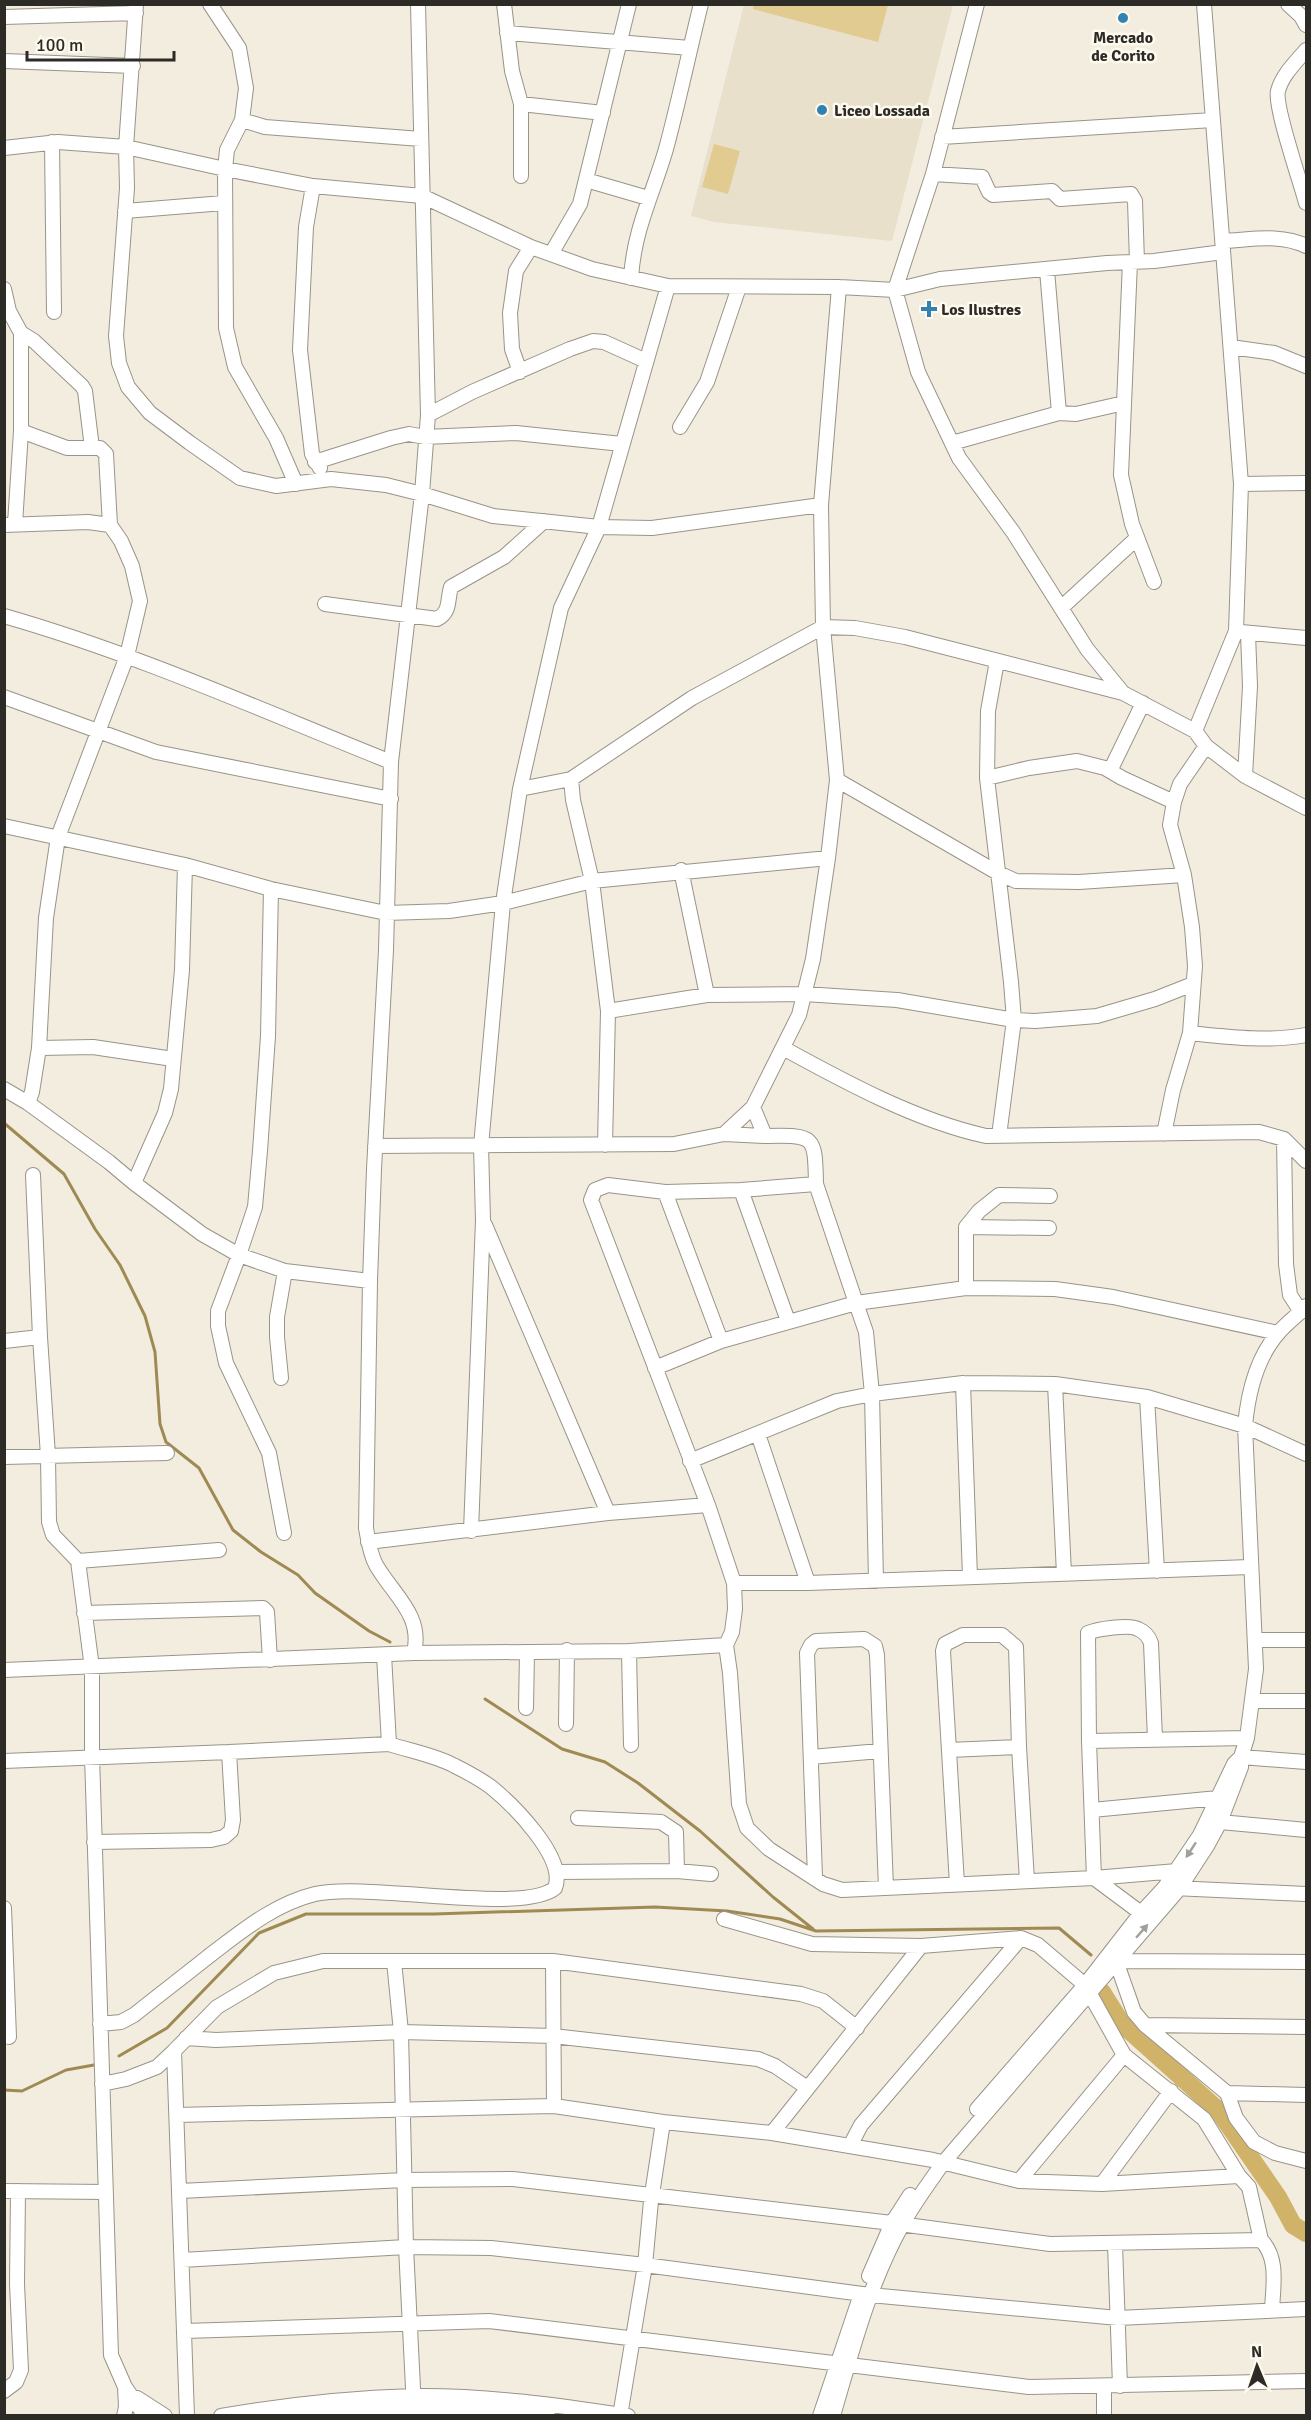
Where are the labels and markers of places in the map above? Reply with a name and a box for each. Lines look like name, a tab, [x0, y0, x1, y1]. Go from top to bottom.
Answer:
marker: Mercado de Corito	[1116, 11, 1130, 25]
place label: Mercado de Corito	[1091, 28, 1155, 66]
place label: Liceo Lossada	[834, 101, 930, 121]
marker: Liceo Lossada	[815, 103, 829, 117]
place label: Los Ilustres	[941, 300, 1021, 320]
marker: Los Ilustres	[922, 302, 936, 316]

